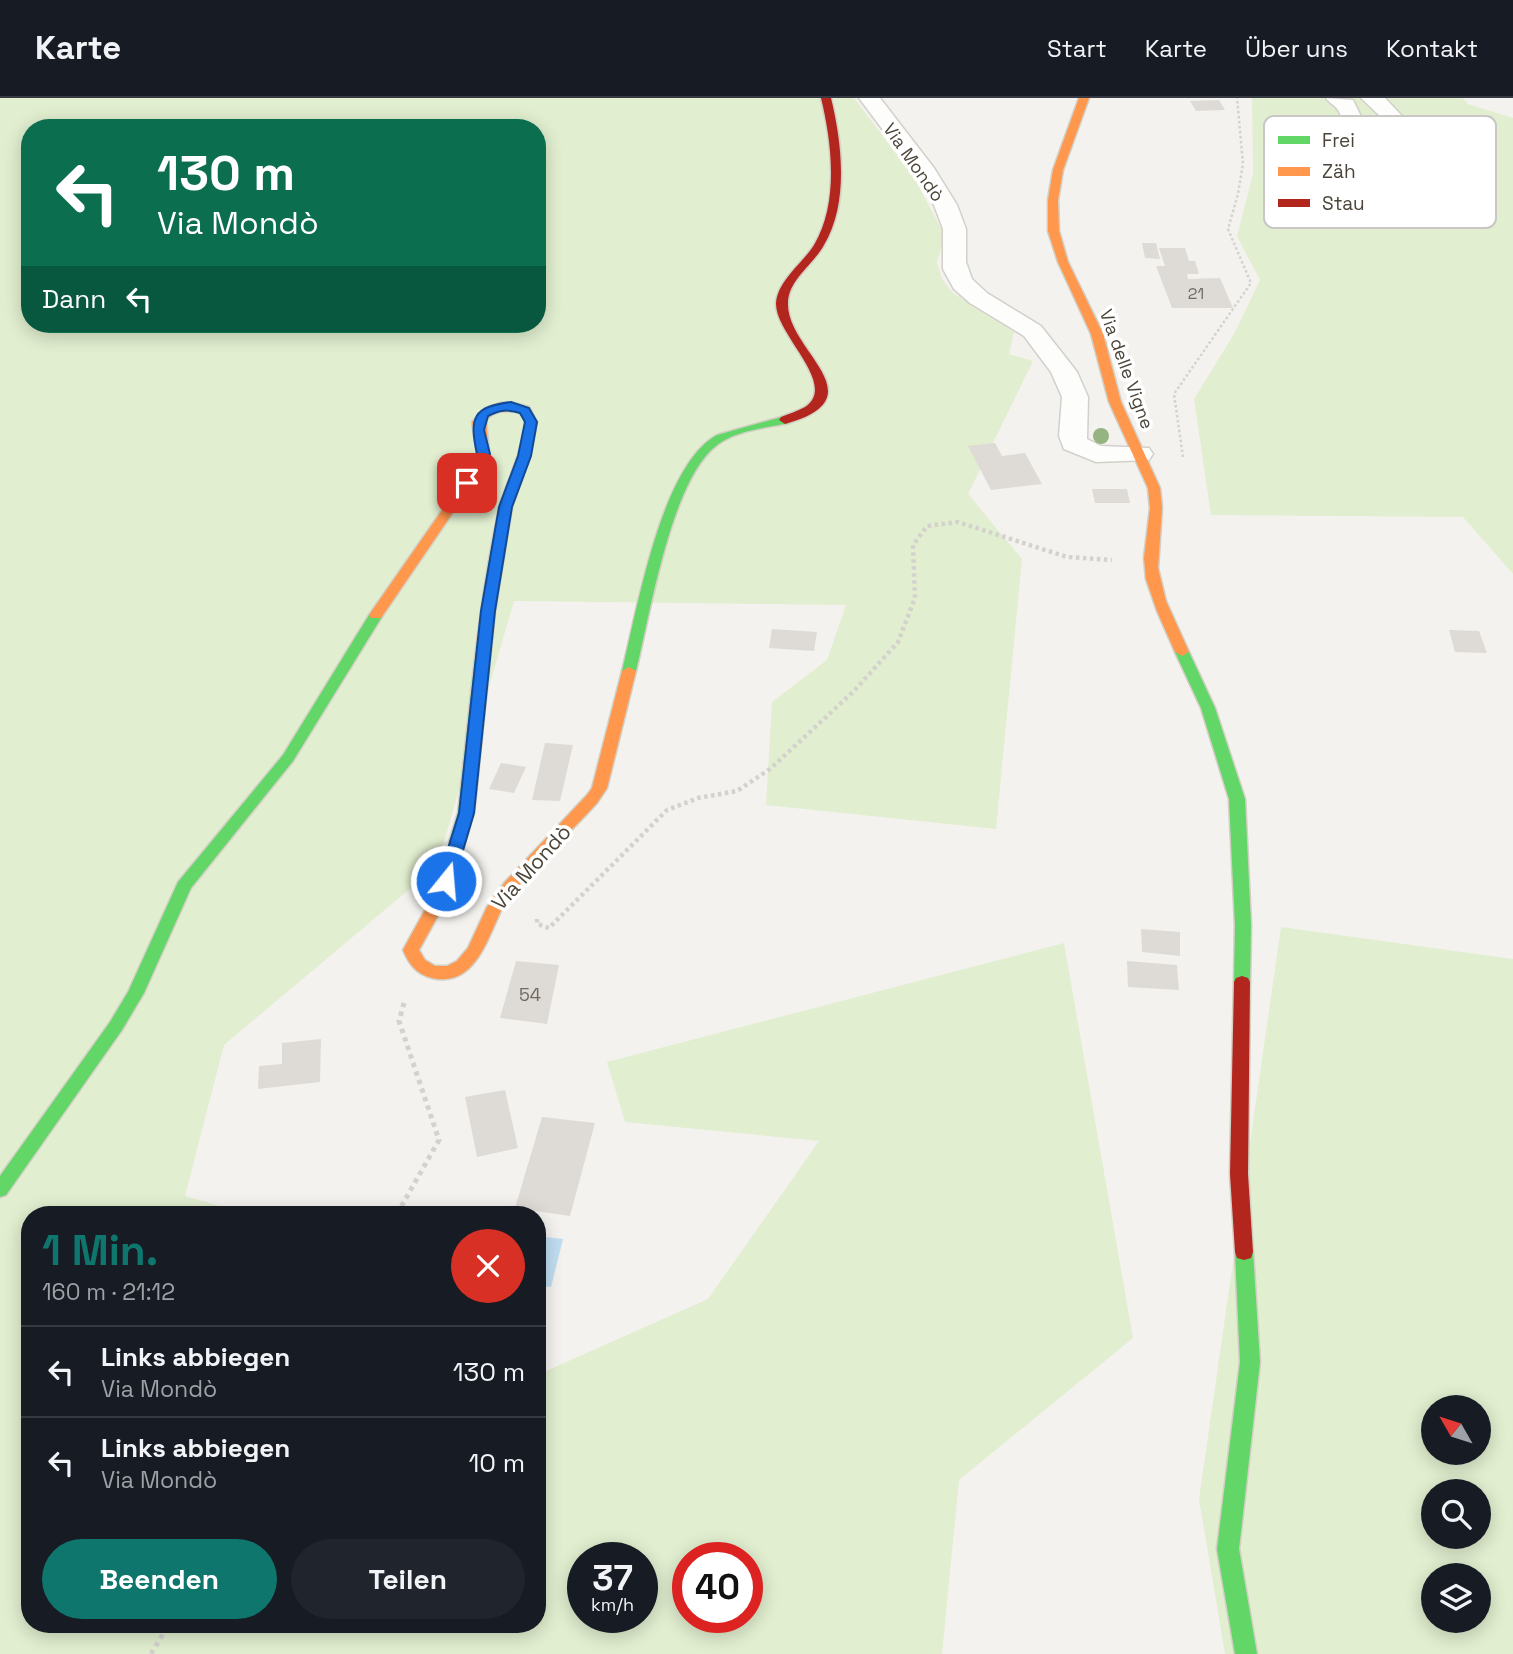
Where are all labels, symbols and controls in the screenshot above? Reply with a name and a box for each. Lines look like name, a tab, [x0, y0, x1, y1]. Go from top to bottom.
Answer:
text: Karte	[35, 27, 121, 69]
text: Start	[1047, 33, 1107, 64]
text: Karte	[1145, 33, 1207, 64]
text: Über uns	[1245, 33, 1348, 64]
text: Kontakt	[1386, 33, 1478, 64]
legend	[1264, 116, 1496, 228]
street label: Via Mondò	[878, 118, 950, 206]
text: Frei	[1322, 128, 1355, 153]
text: 130 m	[157, 142, 295, 204]
icon: left	[42, 147, 133, 238]
text: Zäh	[1322, 159, 1356, 184]
text: Stau	[1322, 191, 1365, 216]
text: Via Mondò	[157, 203, 319, 243]
icon: left	[120, 280, 158, 318]
text: Dann	[42, 282, 106, 316]
house number: 21	[1188, 283, 1204, 304]
street label: Via delle Vigne	[1095, 306, 1159, 432]
pin	[437, 453, 497, 513]
icon: arrive	[448, 464, 486, 502]
street label: Via Mondò	[485, 819, 577, 915]
position arrow	[409, 844, 483, 918]
house number: 54	[519, 983, 541, 1006]
text: 1 Min.	[42, 1224, 158, 1277]
button: close	[451, 1229, 525, 1303]
text: 160 m · 21:12	[42, 1277, 175, 1307]
text: Links abbiegen	[101, 1340, 290, 1374]
icon: left	[42, 1353, 80, 1391]
text: 130 m	[453, 1355, 525, 1389]
text: Via Mondò	[101, 1374, 217, 1404]
north arrow	[1421, 1395, 1491, 1465]
map controls	[1421, 1395, 1491, 1633]
text: Links abbiegen	[101, 1431, 290, 1465]
icon: left	[42, 1444, 80, 1482]
text: 10 m	[468, 1446, 525, 1480]
text: Via Mondò	[101, 1465, 217, 1495]
button: search	[1421, 1479, 1491, 1549]
button: Beenden	[42, 1539, 277, 1619]
button: Teilen	[291, 1539, 525, 1619]
speed limit sign: 40	[672, 1542, 763, 1633]
text: 37	[592, 1556, 633, 1600]
button: layers	[1421, 1563, 1491, 1633]
text: km/h	[591, 1593, 634, 1616]

